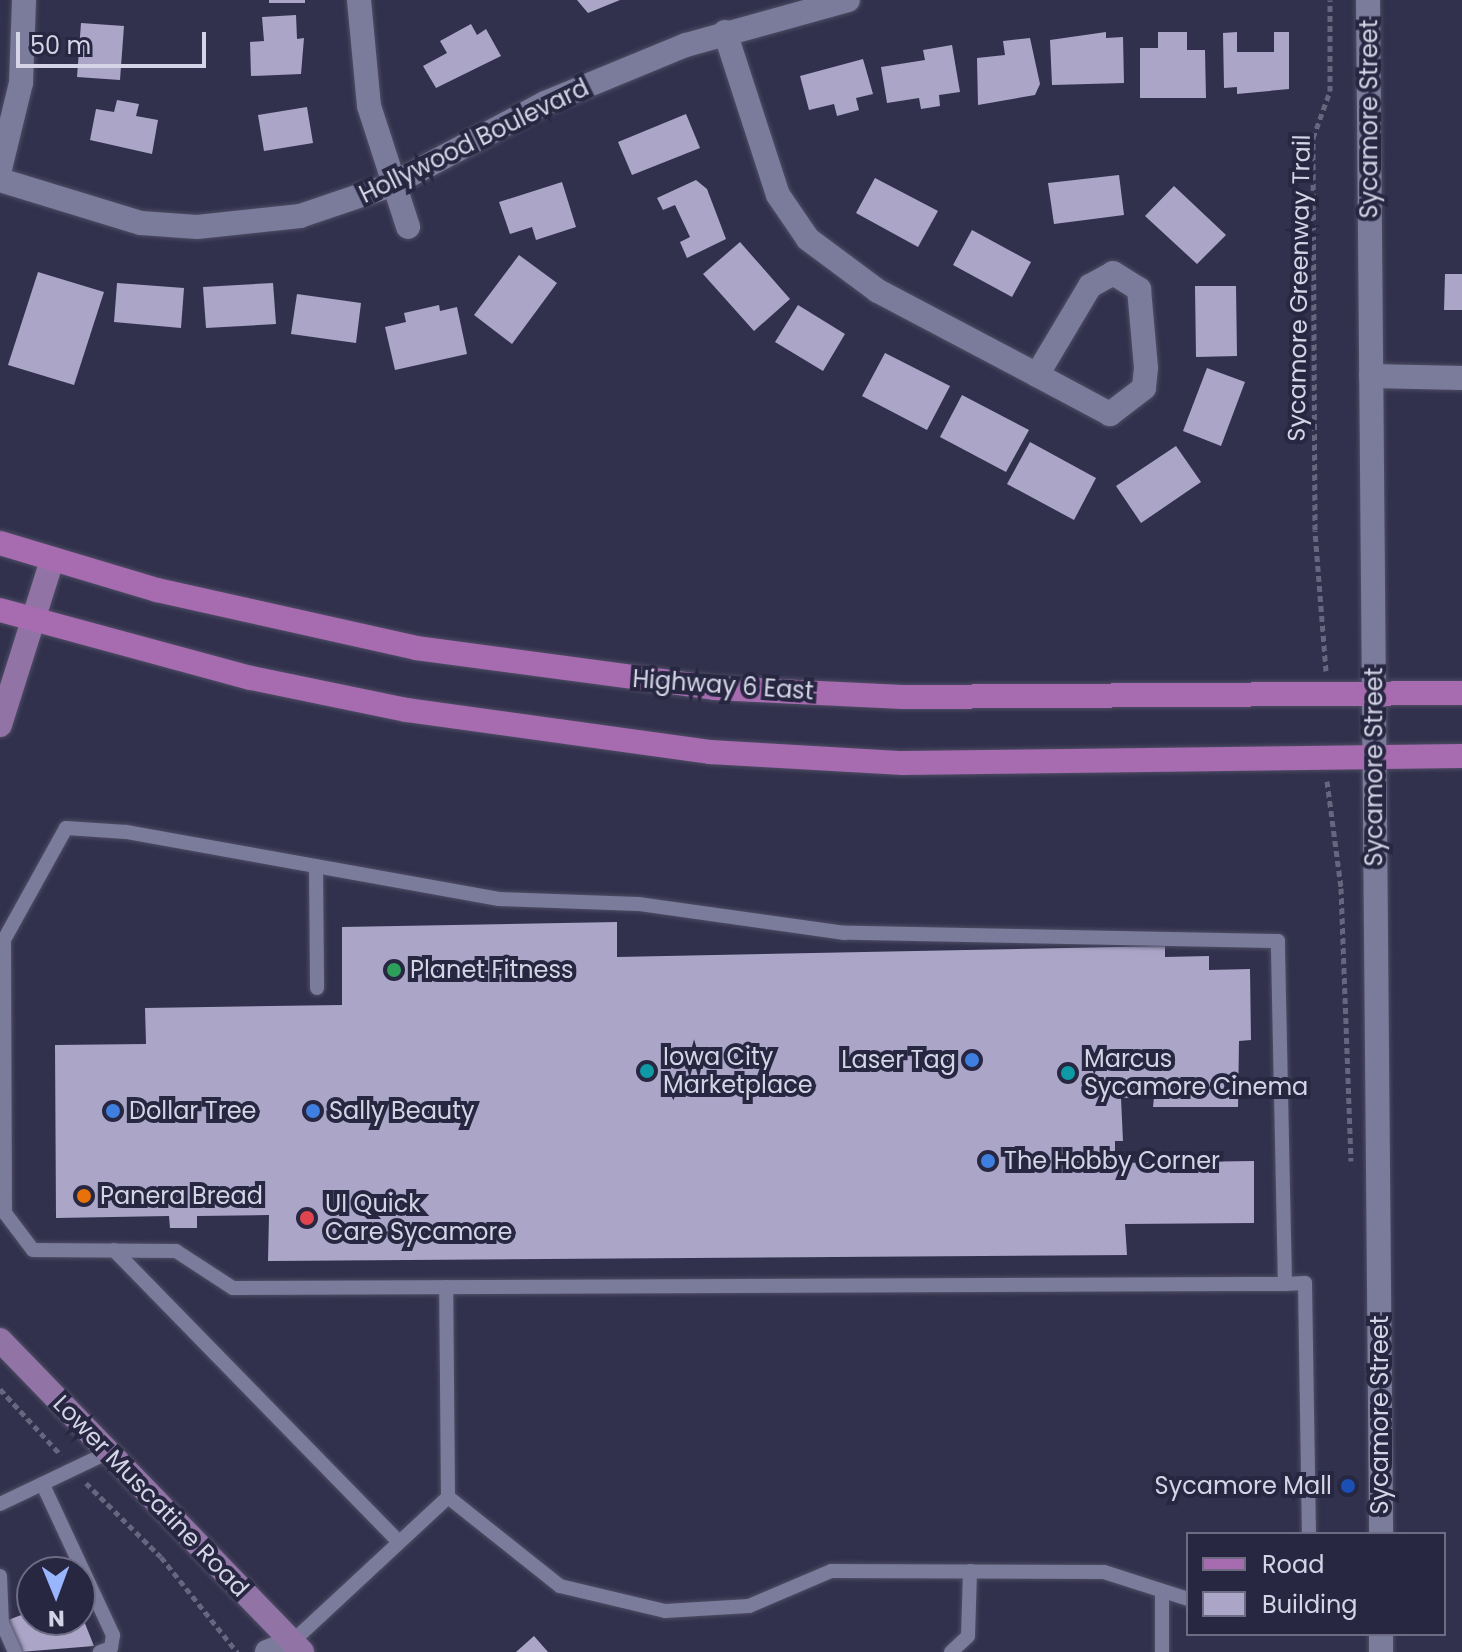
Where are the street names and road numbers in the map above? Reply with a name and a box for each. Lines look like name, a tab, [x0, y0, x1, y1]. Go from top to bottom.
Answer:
street label: Sycamore Street	[1355, 20, 1383, 218]
street label: Hollywood Boulevard	[355, 73, 593, 209]
street label: Sycamore Greenway Trail	[1282, 134, 1316, 442]
street label: Highway 6 East	[632, 664, 814, 706]
street label: Sycamore Street	[1360, 668, 1388, 866]
street label: Sycamore Street	[1366, 1316, 1394, 1514]
street label: Lower Muscatine Road	[47, 1389, 255, 1603]

